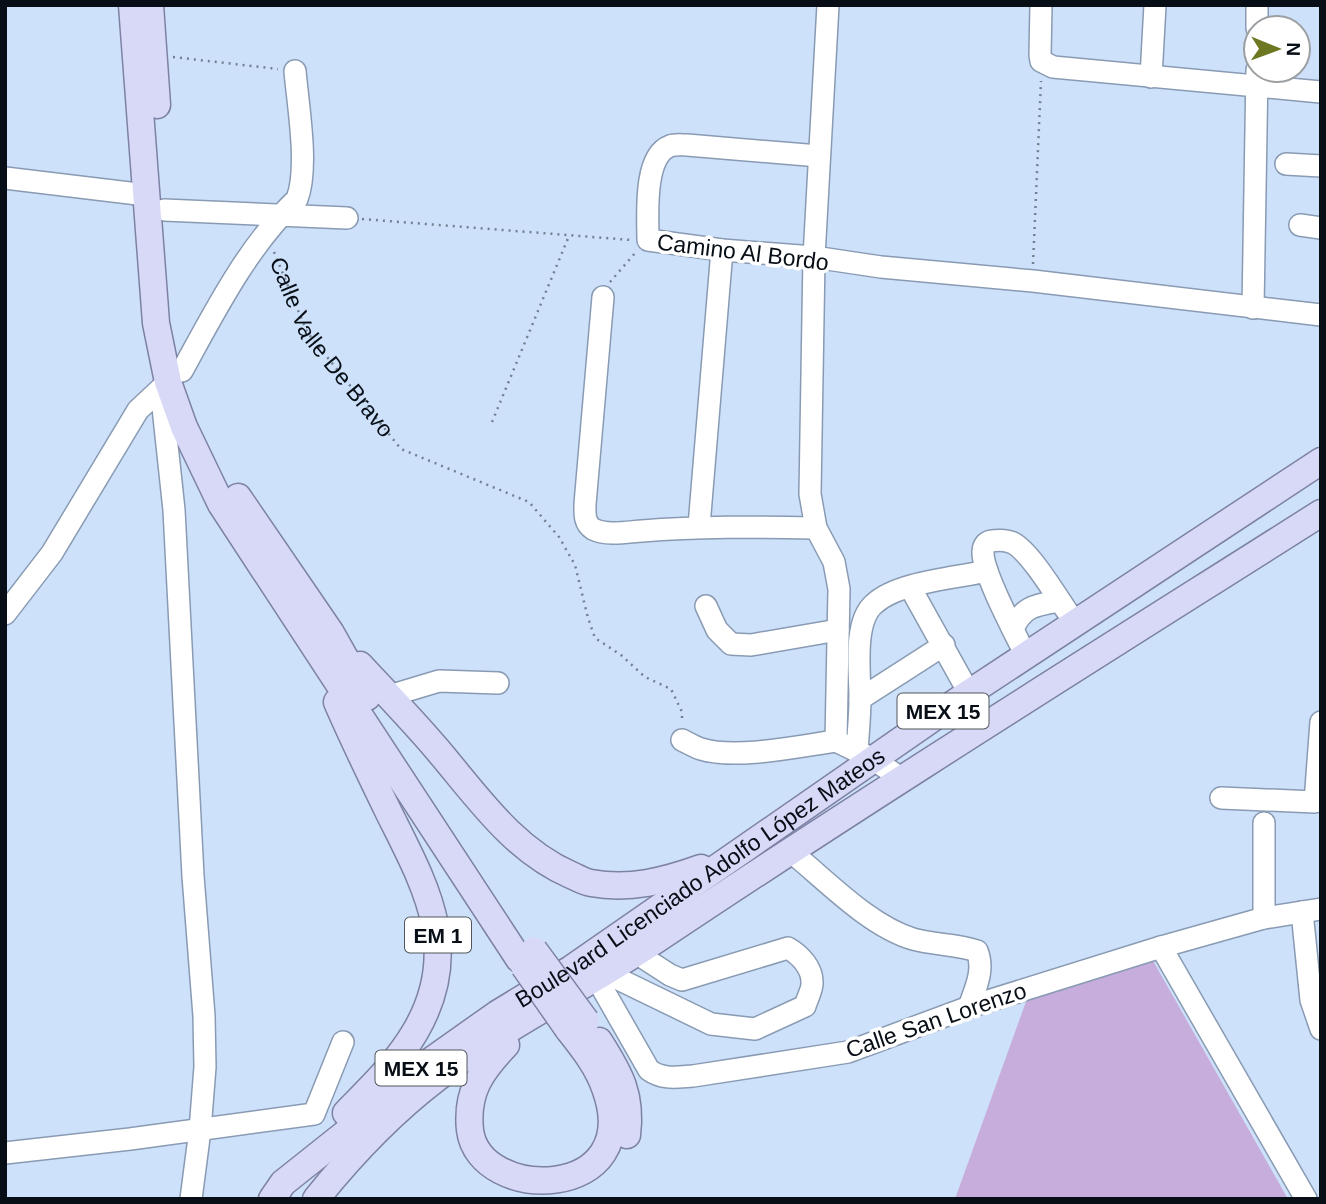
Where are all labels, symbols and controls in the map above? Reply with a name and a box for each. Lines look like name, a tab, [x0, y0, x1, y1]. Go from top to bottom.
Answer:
north arrow	[1242, 14, 1312, 84]
text: N	[1283, 42, 1304, 56]
street label: Camino Al Bordo	[656, 229, 830, 275]
street label: Calle Valle De Bravo	[265, 253, 399, 442]
road number: MEX 15	[898, 694, 988, 728]
street label: Boulevard Licenciado Adolfo López Mateos	[511, 743, 890, 1013]
road number: EM 1	[405, 918, 471, 953]
street label: Calle San Lorenzo	[842, 977, 1030, 1063]
road number: MEX 15	[376, 1050, 466, 1086]

